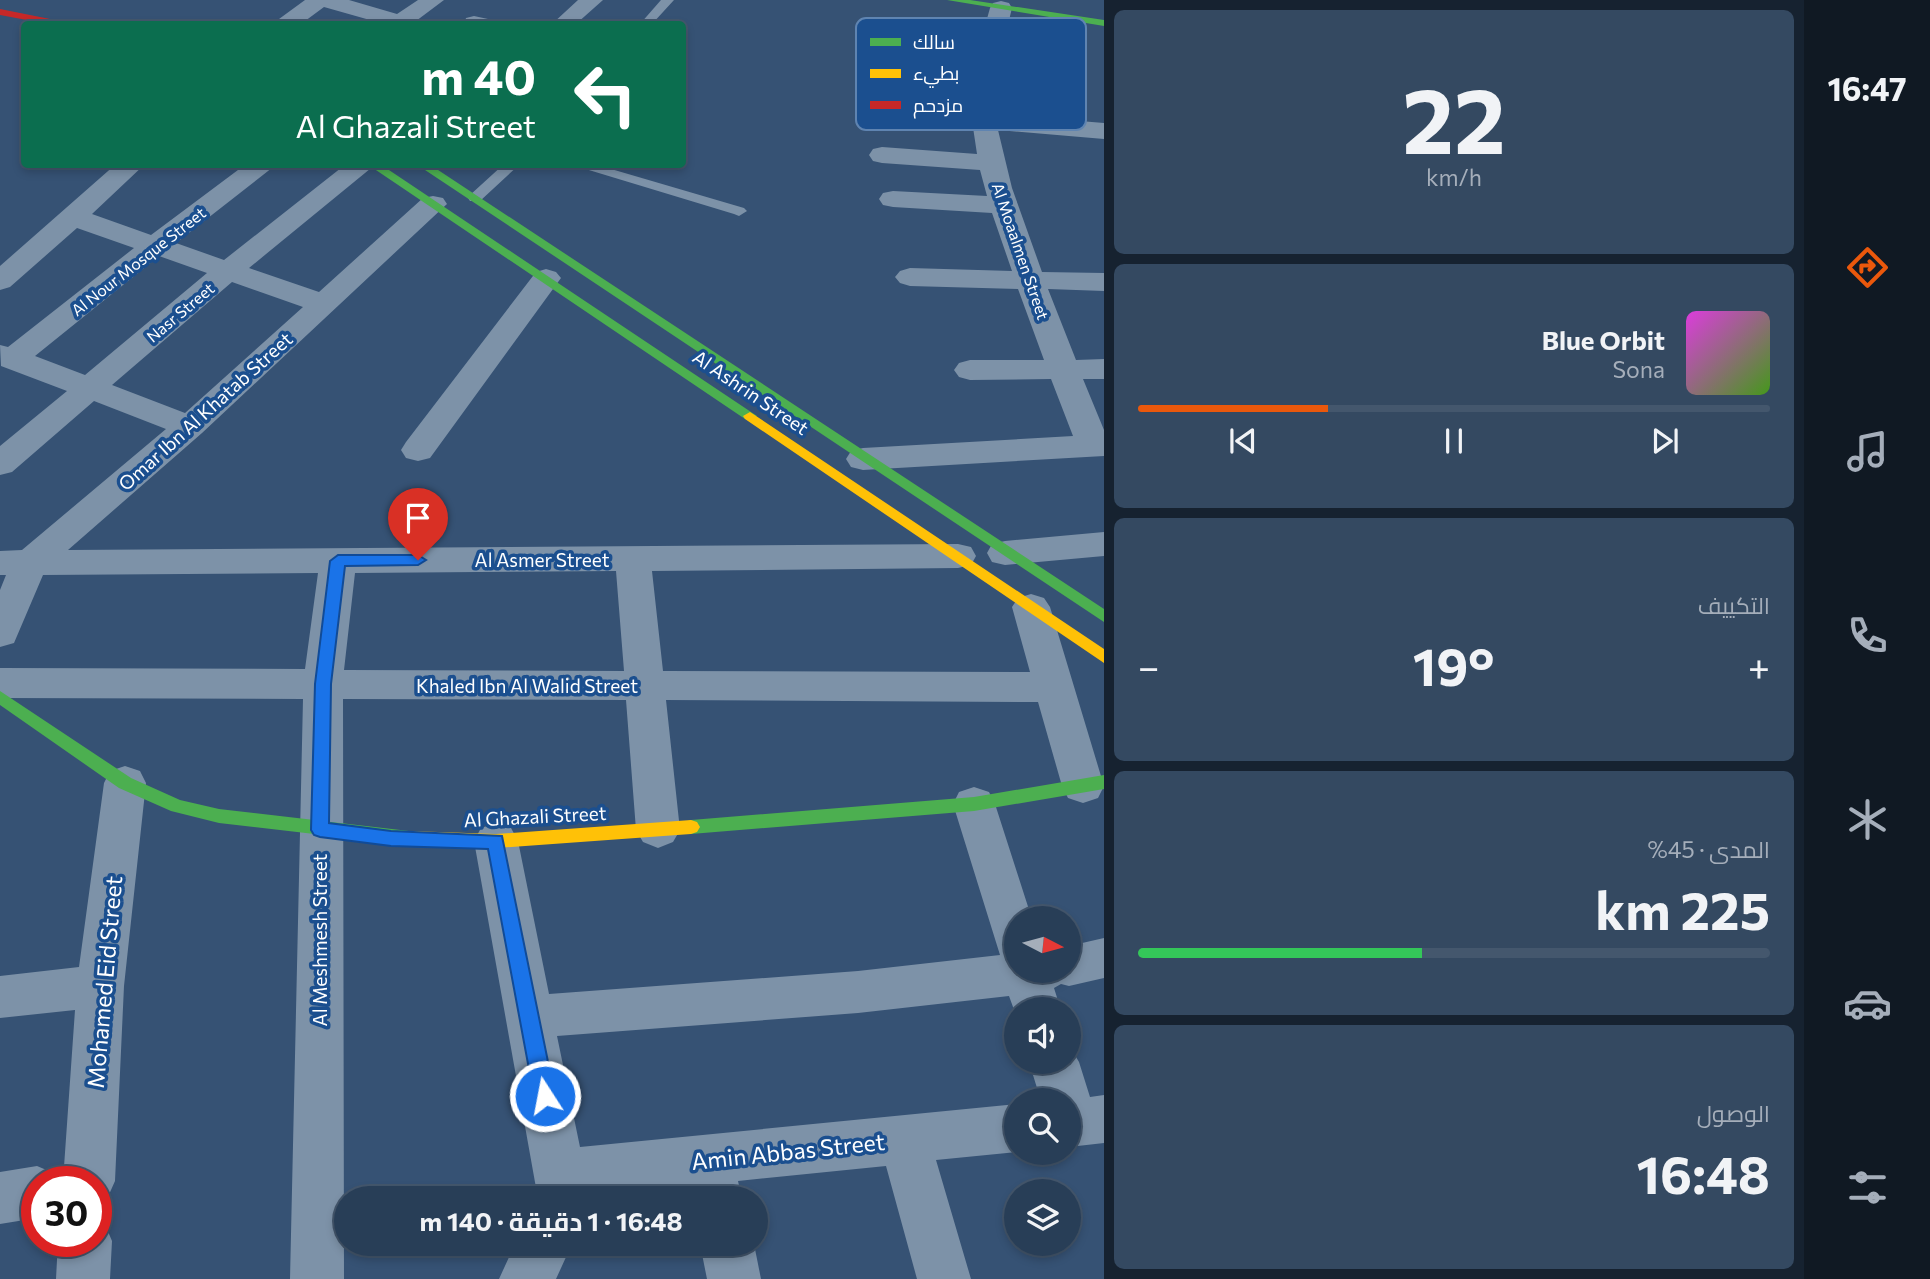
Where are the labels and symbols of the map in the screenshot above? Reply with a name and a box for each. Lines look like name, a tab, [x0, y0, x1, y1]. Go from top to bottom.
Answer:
legend	[856, 18, 1086, 130]
text: سالك	[913, 30, 955, 53]
text: بطيء	[913, 61, 959, 88]
text: مزدحم	[913, 93, 963, 119]
street label: Al Moaalmen Street	[989, 180, 1054, 322]
street label: Al Nour Mosque Street	[67, 202, 209, 319]
street label: Nasr Street	[142, 278, 218, 346]
street label: Omar Ibn Al Khatab Street	[113, 327, 297, 495]
street label: Al Ashrin Street	[689, 345, 814, 439]
pin	[388, 488, 448, 560]
street label: Al Asmer Street	[475, 548, 610, 571]
street label: Khaled Ibn Al Walid Street	[416, 674, 638, 697]
street label: Al Ghazali Street	[463, 801, 607, 831]
street label: Al Meshmesh Street	[308, 853, 331, 1026]
street label: Mohamed Eid Street	[81, 875, 127, 1089]
north arrow	[1004, 906, 1082, 984]
position arrow	[508, 1059, 582, 1133]
street label: Amin Abbas Street	[690, 1127, 886, 1175]
speed limit sign: 30	[21, 1166, 112, 1257]

